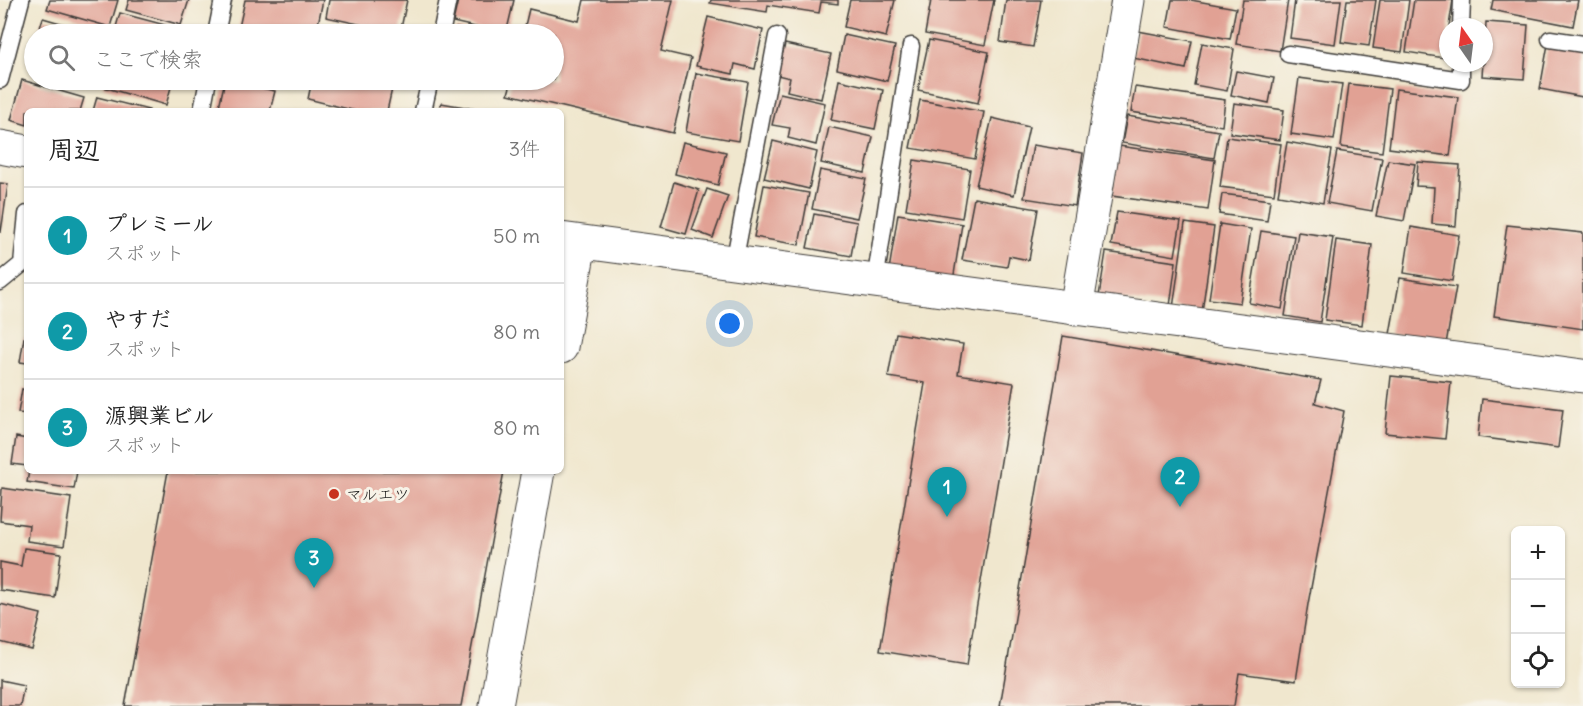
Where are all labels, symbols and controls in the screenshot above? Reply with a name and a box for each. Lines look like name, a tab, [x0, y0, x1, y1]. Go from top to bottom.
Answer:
north arrow	[1439, 18, 1493, 72]
search box	[24, 24, 564, 90]
icon: search	[45, 41, 78, 74]
text: ここで検索	[93, 45, 203, 73]
text: 周辺	[48, 133, 100, 166]
text: 3件	[509, 136, 540, 161]
text: プレミール	[105, 209, 214, 237]
text: 1	[64, 223, 71, 248]
text: 50 m	[493, 223, 540, 248]
text: スポット	[105, 240, 185, 265]
text: やすだ	[105, 305, 171, 333]
your location	[715, 309, 744, 338]
text: 2	[62, 319, 73, 344]
text: 80 m	[493, 319, 540, 344]
text: スポット	[105, 336, 185, 361]
text: 源興業ビル	[105, 401, 215, 429]
text: 3	[62, 415, 73, 440]
text: 80 m	[493, 415, 540, 440]
text: スポット	[105, 432, 185, 457]
pin: 2	[1160, 458, 1200, 507]
pin: 1	[928, 468, 966, 517]
place label: マルエツ	[346, 484, 410, 504]
marker: マルエツ	[327, 487, 341, 501]
map controls	[1511, 526, 1565, 688]
button: +	[1511, 526, 1565, 580]
pin: 3	[294, 538, 334, 588]
button: −	[1511, 580, 1565, 634]
button: locate	[1511, 634, 1565, 688]

